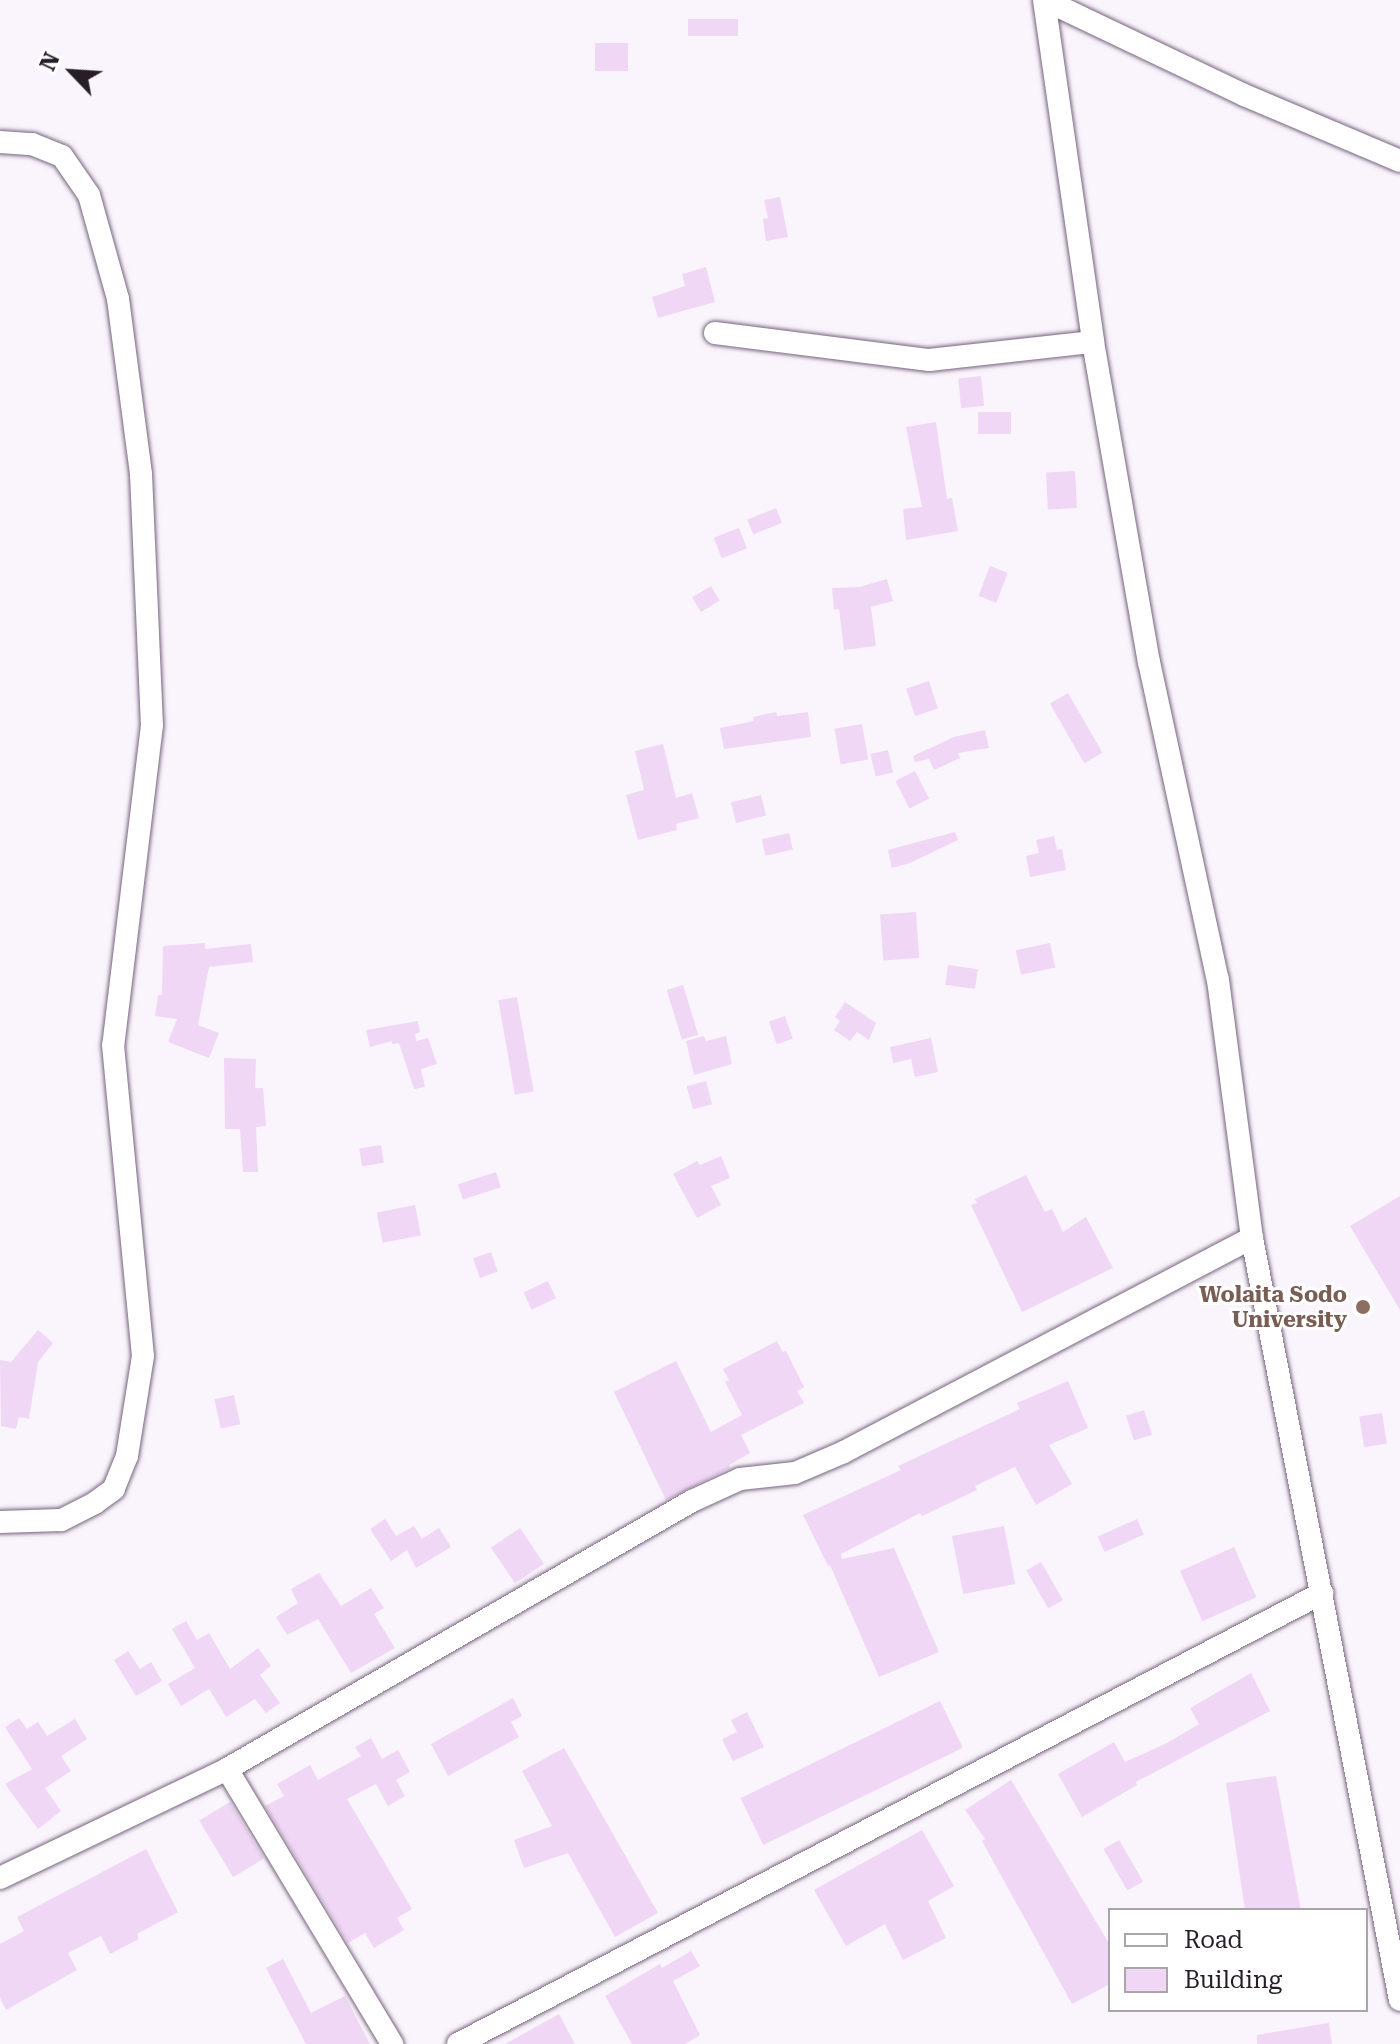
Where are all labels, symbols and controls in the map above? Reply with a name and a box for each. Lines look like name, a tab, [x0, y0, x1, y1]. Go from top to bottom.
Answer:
north arrow	[32, 32, 112, 112]
text: N	[35, 49, 65, 75]
place label: Wolaita Sodo University	[1199, 1281, 1347, 1332]
marker: Wolaita Sodo University	[1354, 1298, 1372, 1316]
legend	[1108, 1908, 1368, 2012]
text: Road	[1184, 1926, 1243, 1954]
text: Building	[1184, 1966, 1282, 1994]

